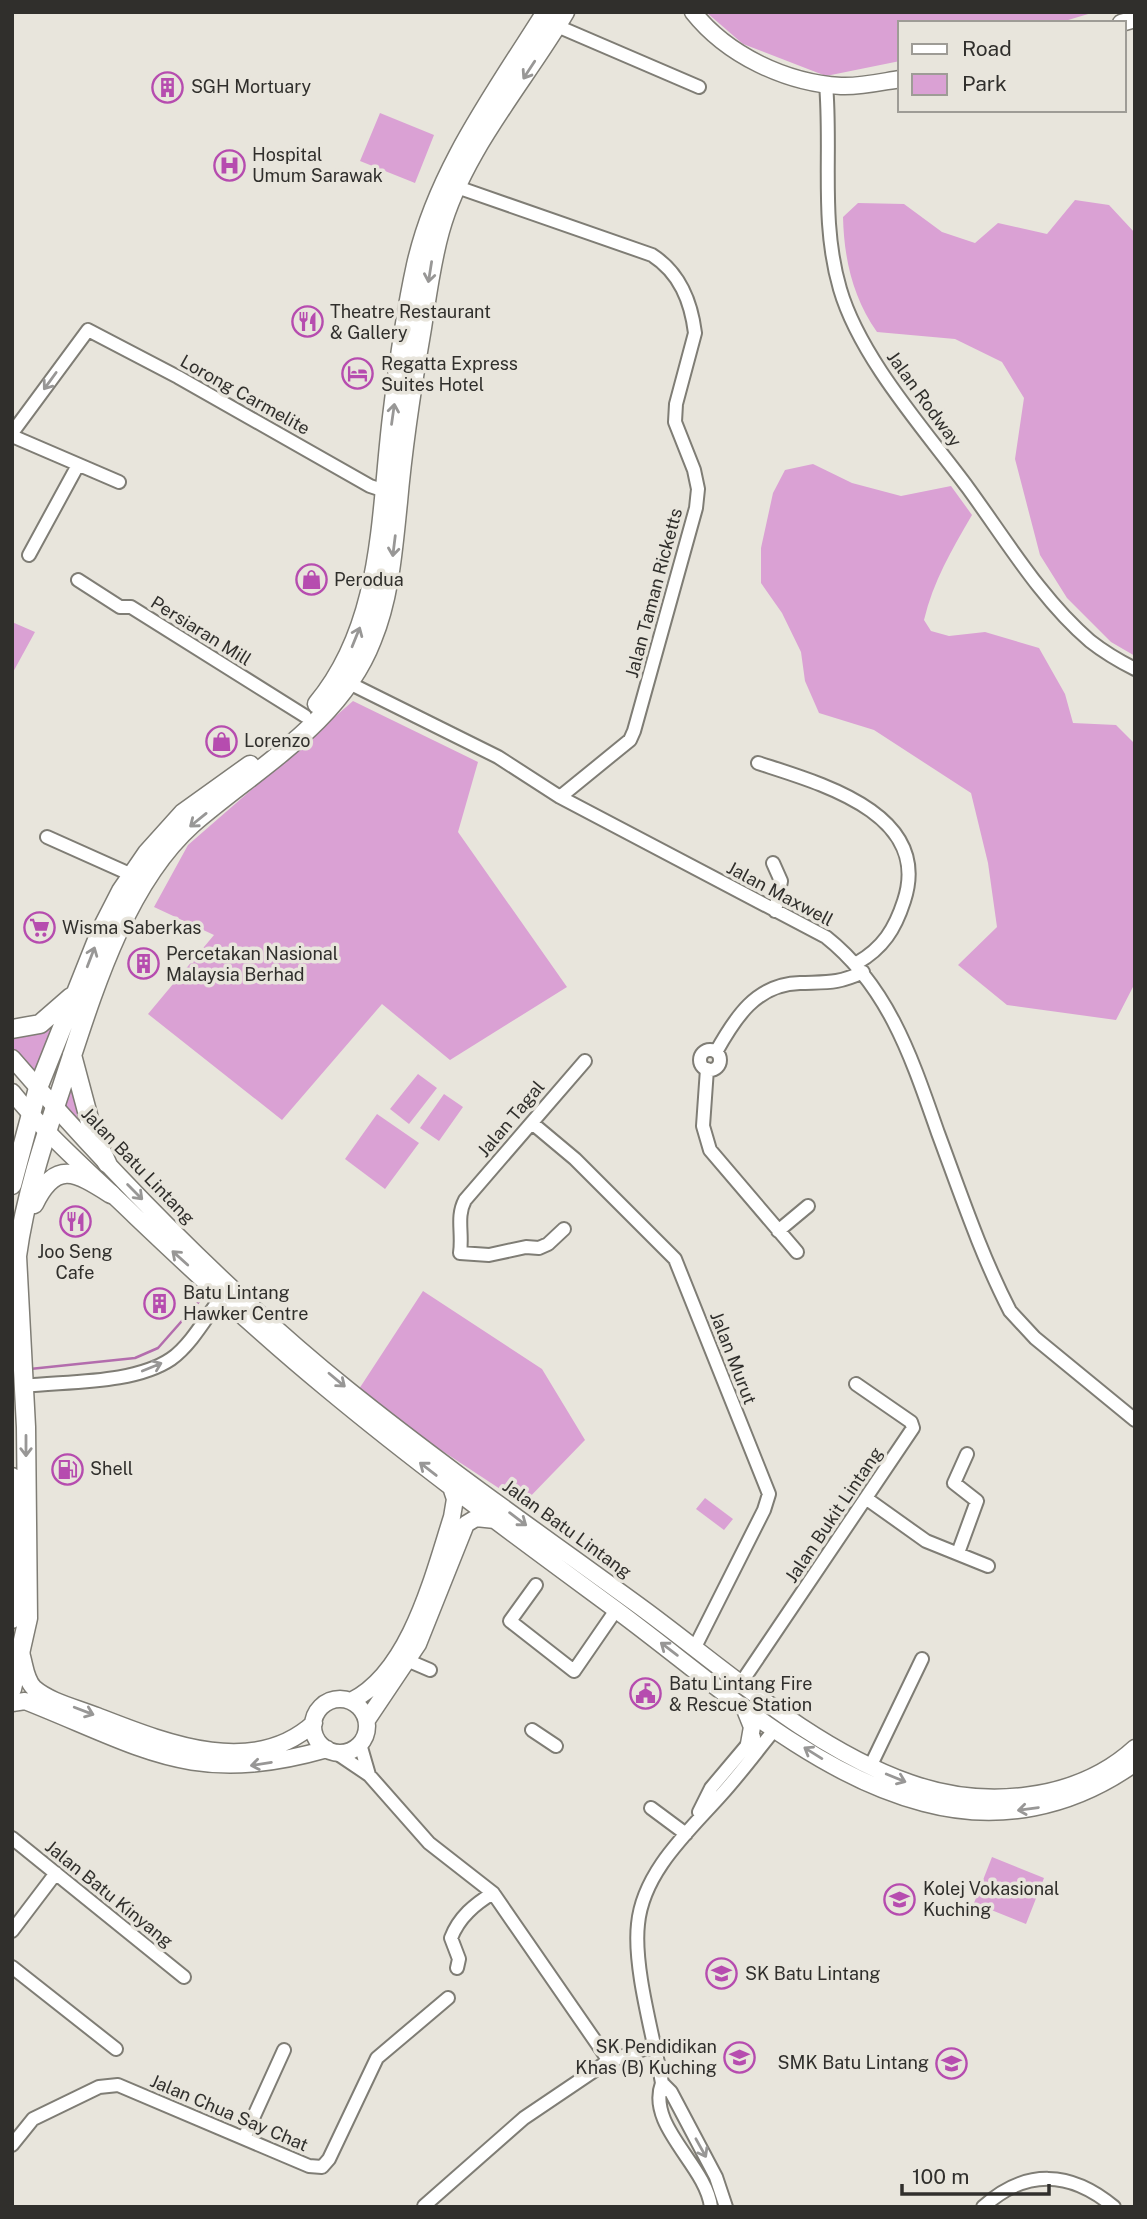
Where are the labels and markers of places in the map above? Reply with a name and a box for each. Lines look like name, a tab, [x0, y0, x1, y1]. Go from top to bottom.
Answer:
building icon: SGH Mortuary	[151, 70, 185, 104]
place label: SGH Mortuary	[191, 76, 312, 97]
place label: Hospital Umum Sarawak	[252, 144, 383, 186]
hospital icon: Hospital Umum Sarawak	[212, 148, 246, 182]
place label: Theatre Restaurant & Gallery	[330, 301, 491, 343]
restaurant icon: Theatre Restaurant & Gallery	[290, 305, 324, 339]
place label: Regatta Express Suites Hotel	[381, 353, 518, 395]
hotel icon: Regatta Express Suites Hotel	[341, 357, 375, 391]
shop icon: Perodua	[294, 563, 328, 597]
place label: Perodua	[334, 569, 404, 590]
shop icon: Lorenzo	[204, 724, 238, 758]
place label: Lorenzo	[244, 730, 310, 751]
supermarket icon: Wisma Saberkas	[22, 911, 56, 945]
place label: Wisma Saberkas	[62, 917, 201, 938]
place label: Percetakan Nasional Malaysia Berhad	[166, 943, 338, 985]
building icon: Percetakan Nasional Malaysia Berhad	[126, 947, 160, 981]
restaurant icon: Joo Seng Cafe	[58, 1204, 92, 1238]
place label: Joo Seng Cafe	[37, 1241, 113, 1283]
place label: Batu Lintang Hawker Centre	[183, 1282, 308, 1324]
building icon: Batu Lintang Hawker Centre	[143, 1286, 177, 1320]
fuel station icon: Shell	[50, 1452, 84, 1486]
place label: Shell	[90, 1458, 133, 1479]
place label: Batu Lintang Fire & Rescue Station	[669, 1673, 813, 1715]
public building icon: Batu Lintang Fire & Rescue Station	[629, 1677, 663, 1711]
place label: Kolej Vokasional Kuching	[923, 1878, 1060, 1920]
school or university icon: Kolej Vokasional Kuching	[883, 1882, 917, 1916]
school or university icon: SK Batu Lintang	[705, 1957, 739, 1991]
place label: SK Batu Lintang	[745, 1963, 880, 1984]
place label: SK Pendidikan Khas (B) Kuching	[575, 2036, 717, 2078]
school or university icon: SK Pendidikan Khas (B) Kuching	[723, 2040, 757, 2074]
school or university icon: SMK Batu Lintang	[935, 2046, 969, 2080]
place label: SMK Batu Lintang	[778, 2052, 929, 2073]

